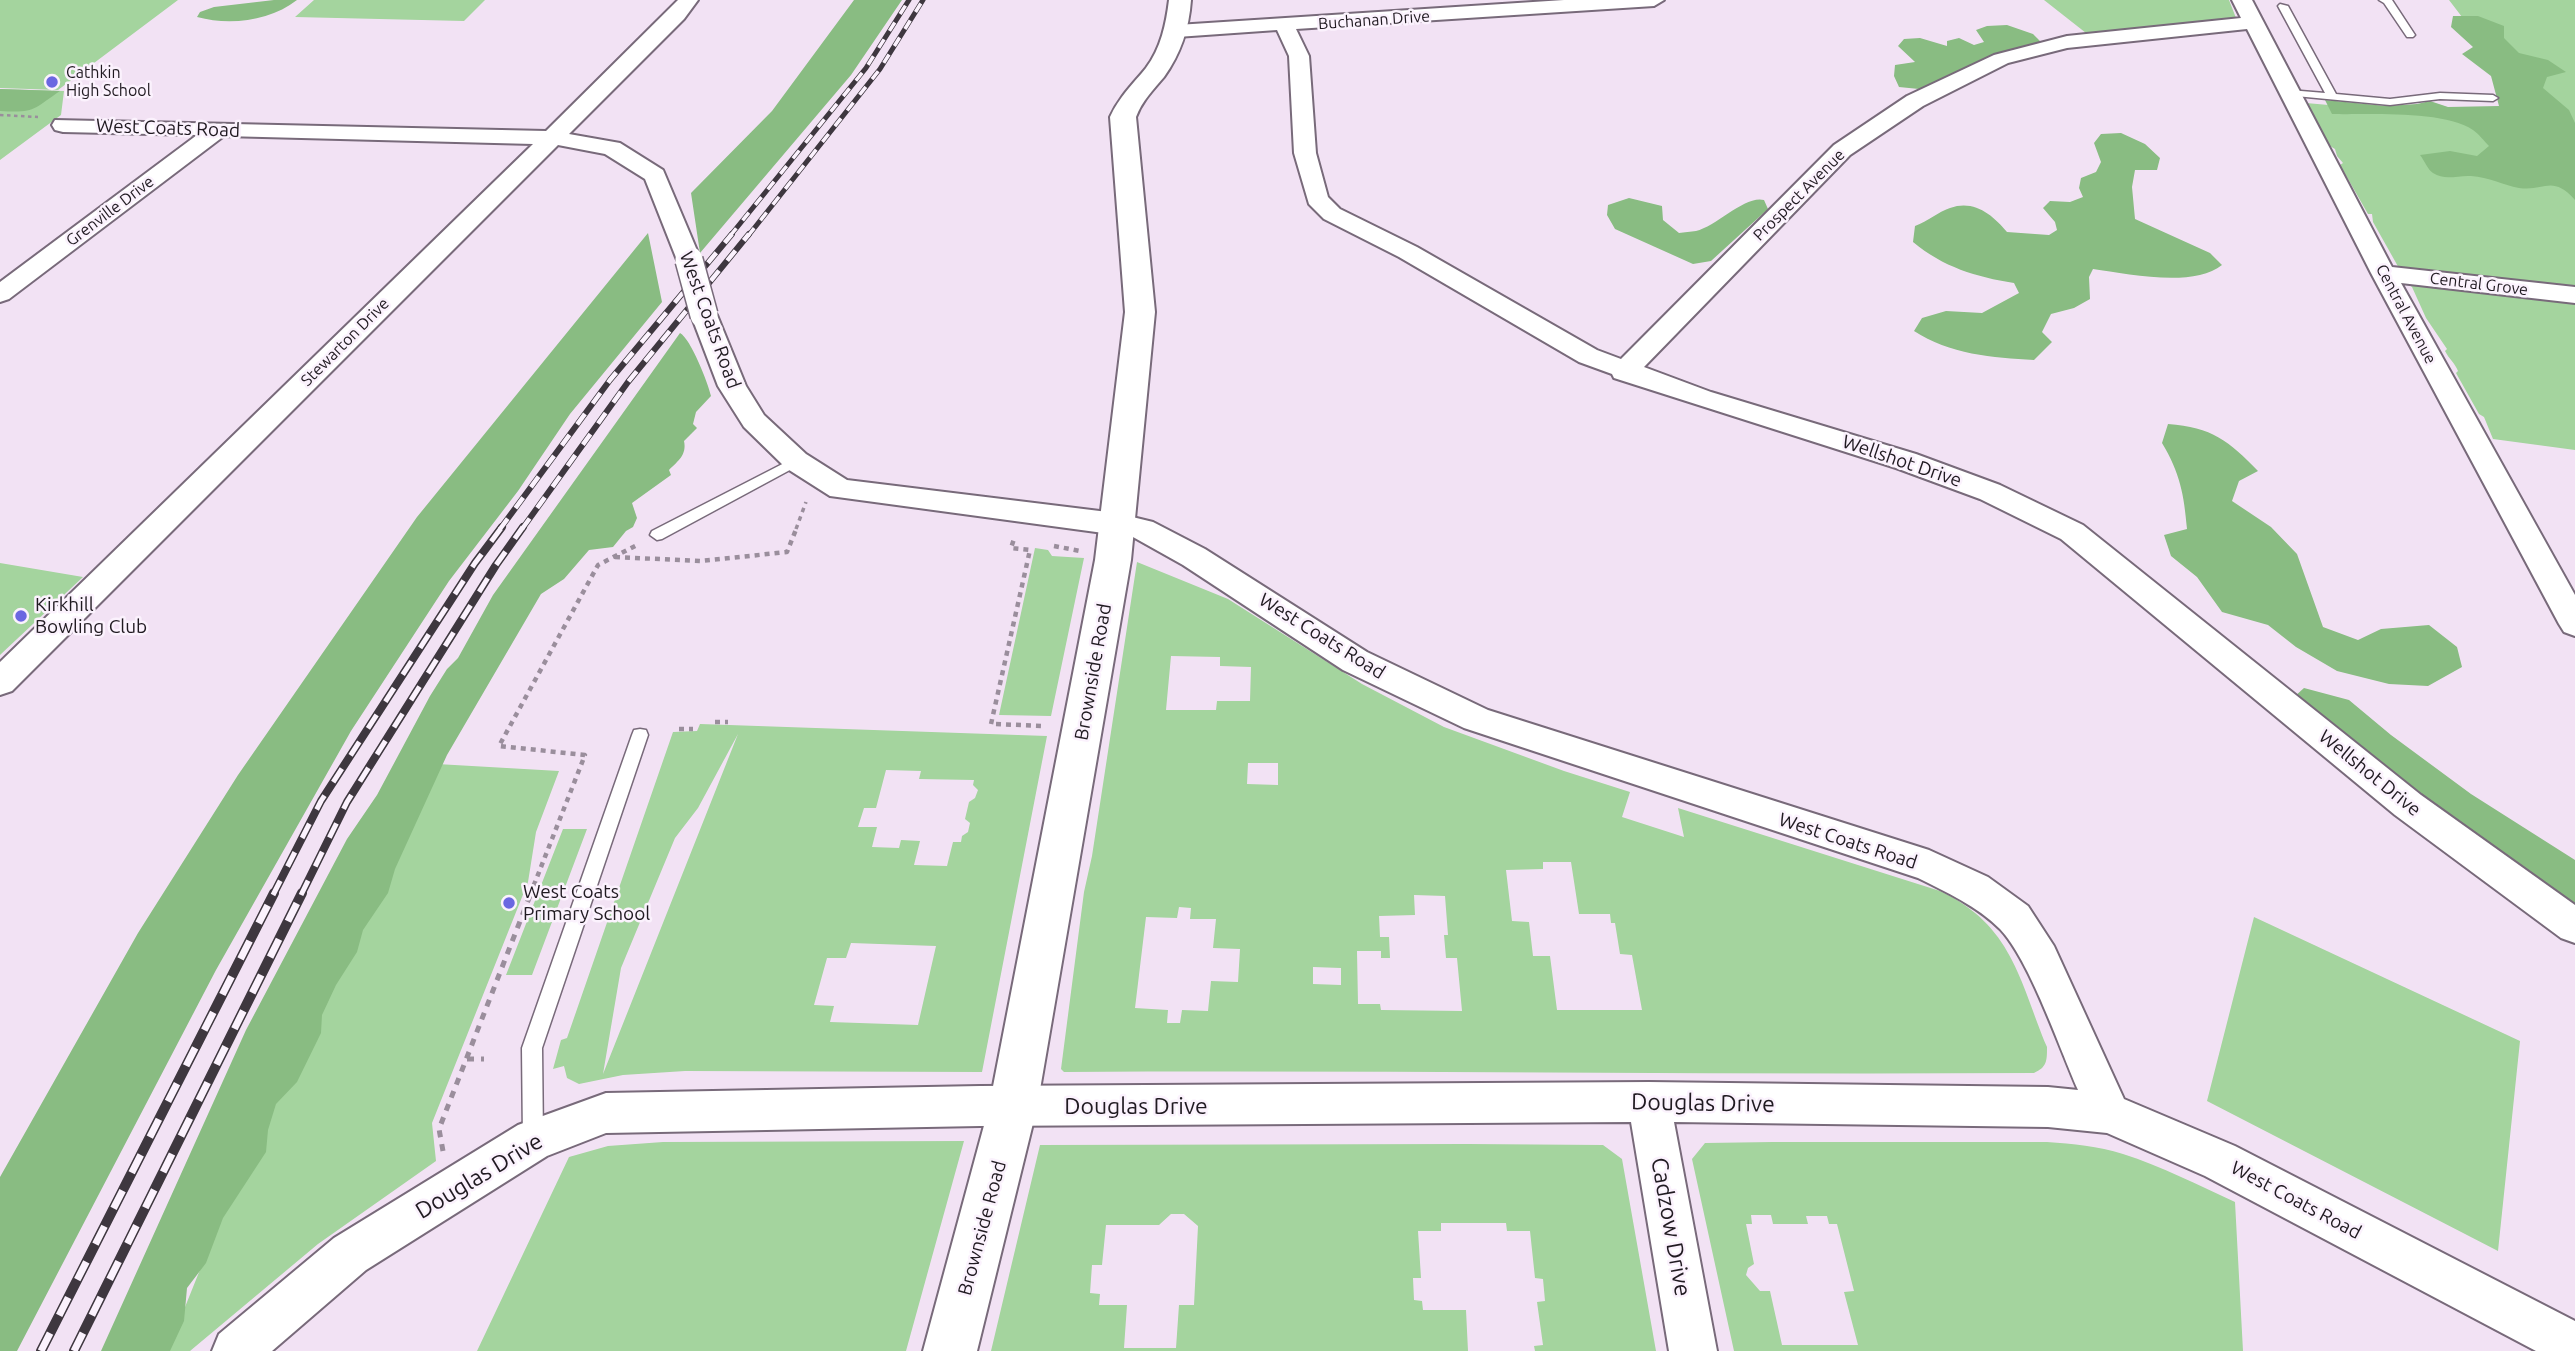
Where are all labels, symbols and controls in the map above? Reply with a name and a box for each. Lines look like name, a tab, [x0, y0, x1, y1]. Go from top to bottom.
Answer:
street label: Buchanan Drive	[1317, 7, 1431, 33]
place label: Cathkin High School	[66, 63, 151, 101]
marker: Cathkin High School	[44, 74, 60, 90]
street label: West Coats Road	[96, 114, 240, 142]
street label: Prospect Avenue	[1749, 145, 1849, 245]
street label: Grenville Drive	[62, 172, 158, 250]
street label: West Coats Road	[675, 248, 745, 392]
street label: Central Avenue	[2372, 261, 2440, 367]
street label: Central Grove	[2429, 268, 2529, 300]
street label: Stewarton Drive	[297, 294, 393, 390]
street label: Wellshot Drive	[1839, 430, 1965, 492]
street label: West Coats Road	[1255, 588, 1389, 684]
place label: Kirkhill Bowling Club	[35, 594, 147, 638]
street label: Brownside Road	[1070, 602, 1116, 742]
marker: Kirkhill Bowling Club	[13, 608, 29, 624]
street label: Wellshot Drive	[2314, 725, 2426, 821]
street label: West Coats Road	[1776, 808, 1920, 874]
place label: West Coats Primary School	[523, 881, 650, 925]
marker: West Coats Primary School	[501, 895, 517, 911]
street label: Douglas Drive	[1631, 1088, 1775, 1118]
street label: Douglas Drive	[1064, 1092, 1208, 1120]
street label: Douglas Drive	[410, 1127, 548, 1225]
street label: Cadzow Drive	[1645, 1155, 1697, 1299]
street label: West Coats Road	[2227, 1156, 2365, 1244]
street label: Brownside Road	[953, 1158, 1011, 1298]

